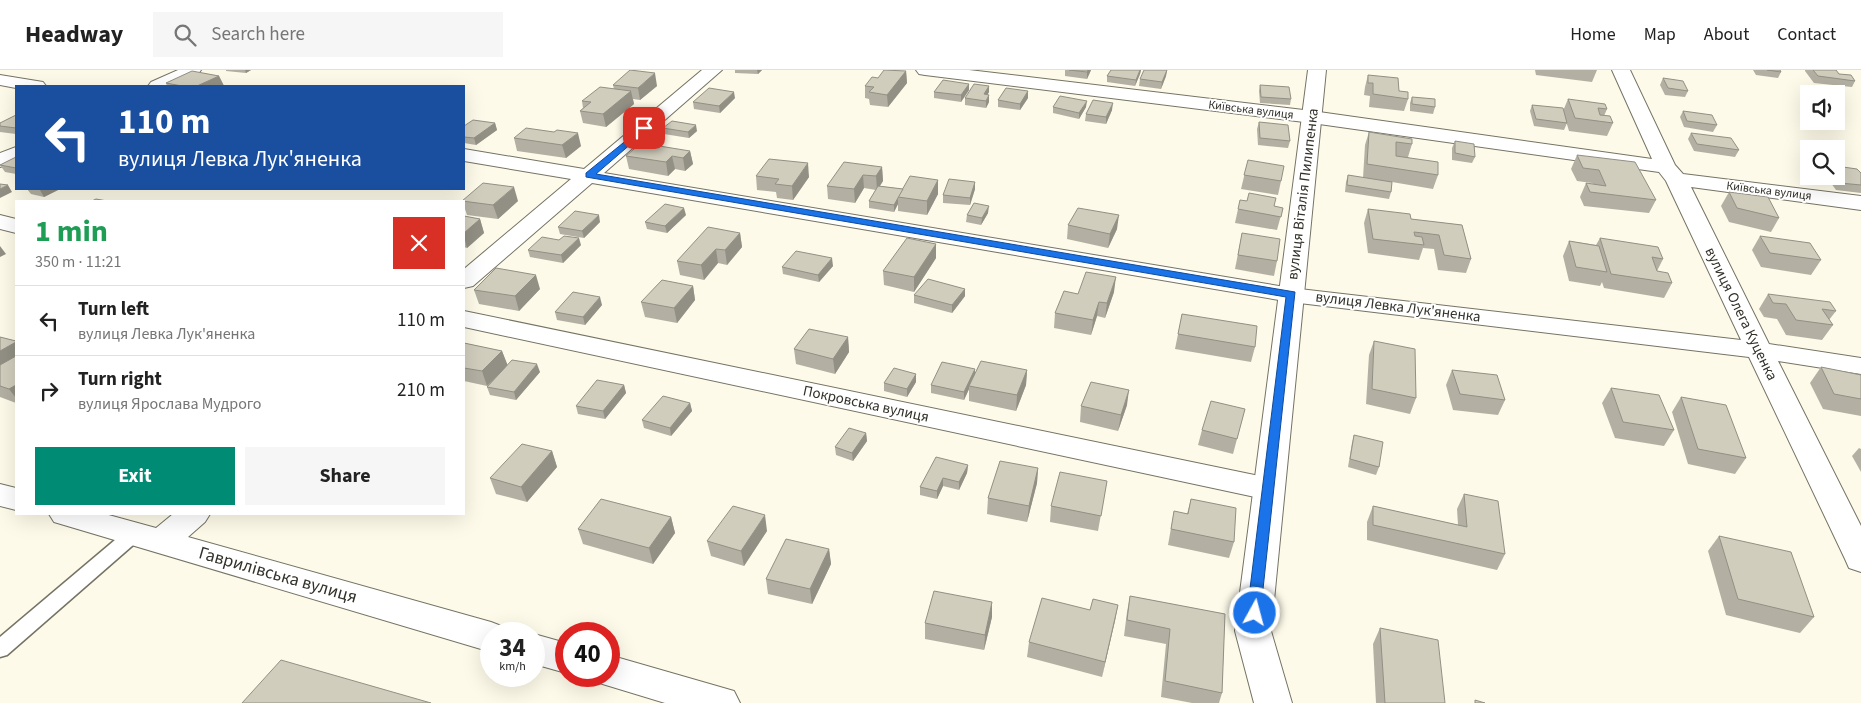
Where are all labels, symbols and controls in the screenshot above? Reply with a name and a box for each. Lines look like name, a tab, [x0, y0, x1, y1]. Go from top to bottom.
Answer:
search box	[153, 12, 503, 57]
text: Headway	[25, 17, 123, 52]
icon: search	[171, 21, 199, 49]
text: Search here	[211, 21, 305, 48]
text: Home	[1570, 22, 1616, 47]
text: Map	[1644, 22, 1676, 47]
text: About	[1704, 22, 1749, 47]
text: Contact	[1777, 22, 1836, 47]
map controls	[1800, 85, 1845, 185]
button: sound	[1800, 85, 1845, 130]
street label: Київська вулиця	[1207, 96, 1295, 124]
text: 110 m	[118, 97, 210, 147]
icon: left	[35, 105, 100, 170]
pin	[623, 107, 665, 149]
street label: вулиця Віталія Пилипенка	[1282, 107, 1324, 281]
icon: arrive	[630, 114, 658, 142]
button: search	[1800, 140, 1845, 185]
text: вулиця Левка Лук'яненка	[118, 143, 362, 175]
street label: Київська вулиця	[1725, 177, 1813, 205]
text: 1 min	[35, 210, 108, 253]
button: close	[393, 217, 445, 269]
street label: вулиця Олега Куценка	[1700, 244, 1782, 384]
text: 350 m · 11:21	[35, 251, 122, 273]
street label: вулиця Левка Лук'яненка	[1314, 286, 1482, 328]
text: Turn left	[78, 296, 149, 323]
icon: left	[35, 307, 63, 335]
text: 110 m	[397, 307, 445, 334]
text: вулиця Левка Лук'яненка	[78, 323, 255, 345]
text: Turn right	[78, 366, 162, 393]
icon: right	[35, 377, 63, 405]
text: 210 m	[397, 377, 445, 404]
street label: Покровська вулиця	[801, 380, 931, 428]
text: вулиця Ярослава Мудрого	[78, 393, 261, 415]
button: Exit	[35, 447, 235, 505]
button: Share	[245, 447, 445, 505]
street label: Гаврилівська вулиця	[196, 540, 360, 610]
position arrow	[1228, 586, 1280, 638]
speed limit sign: 40	[555, 622, 620, 687]
text: 34	[499, 630, 526, 666]
text: km/h	[499, 658, 526, 675]

